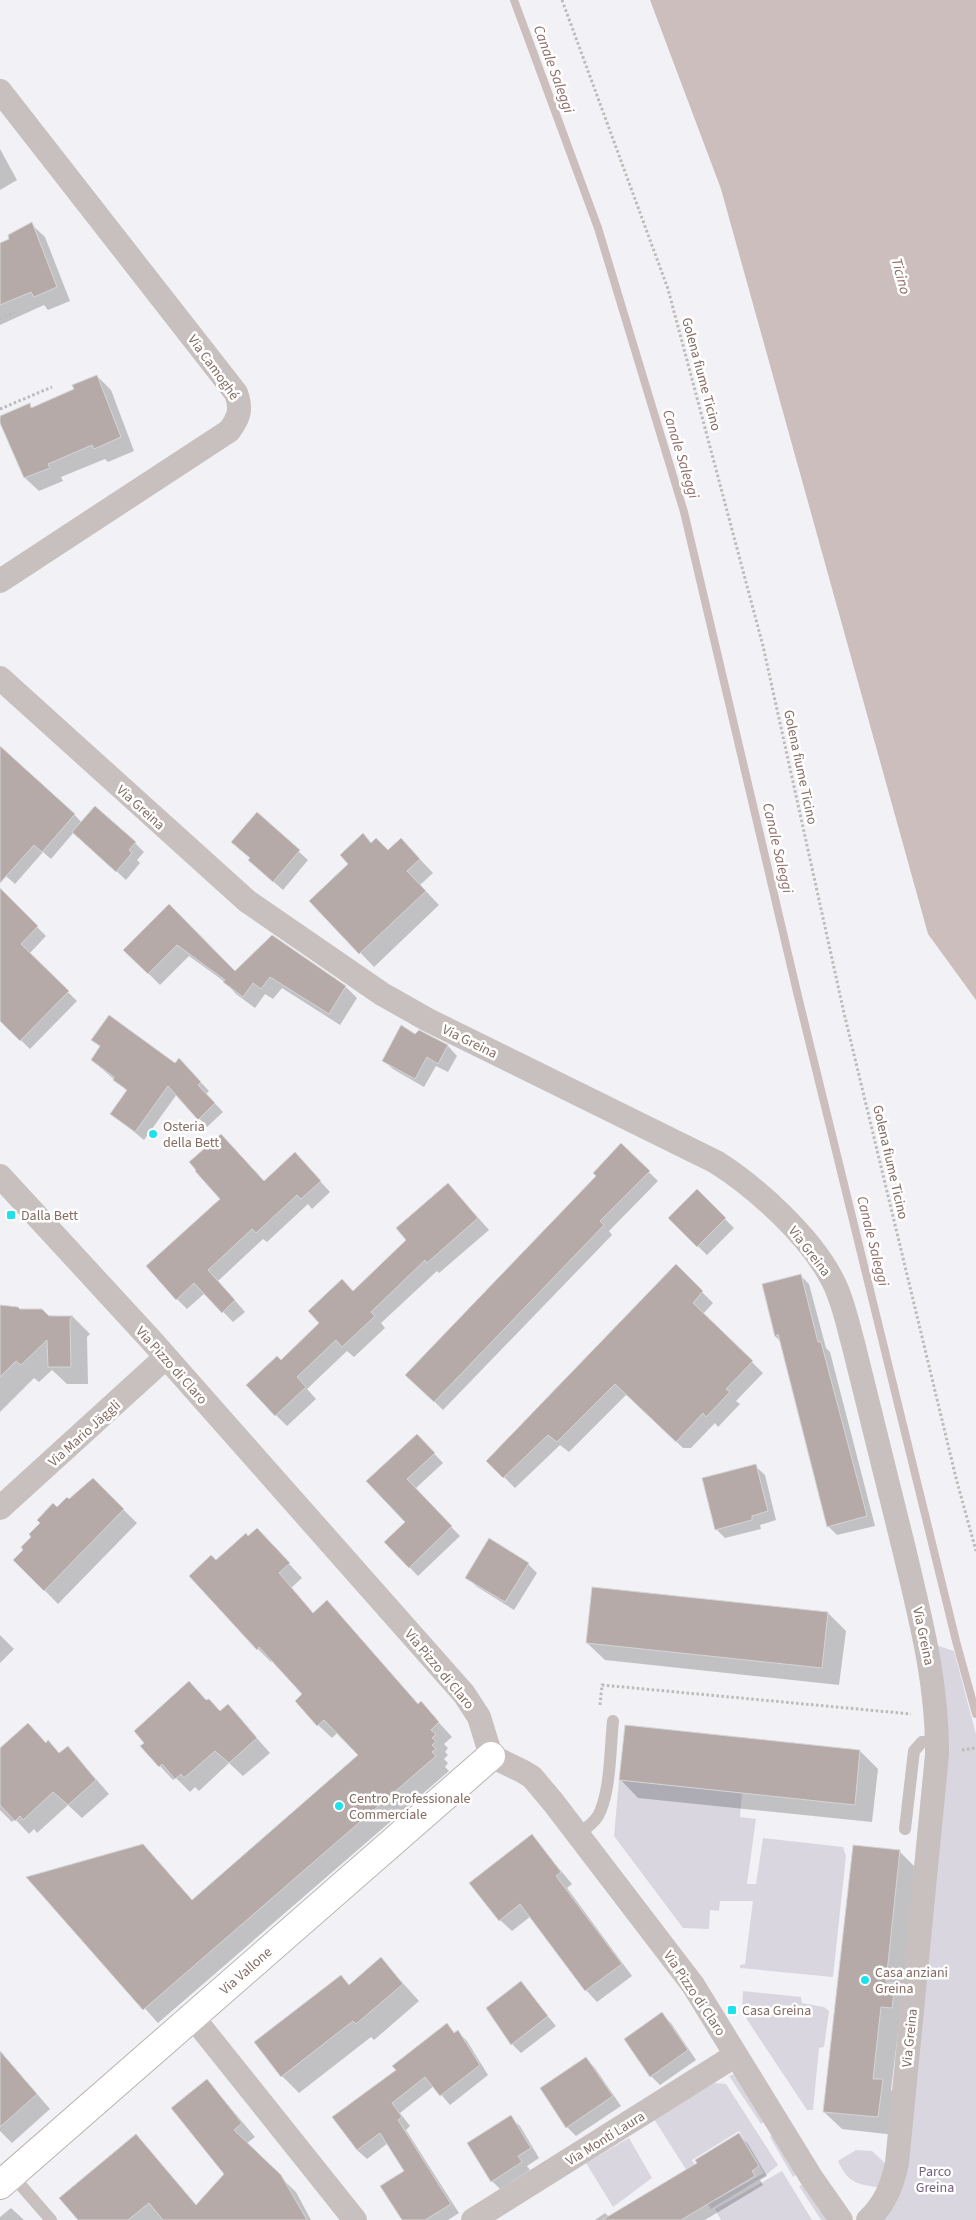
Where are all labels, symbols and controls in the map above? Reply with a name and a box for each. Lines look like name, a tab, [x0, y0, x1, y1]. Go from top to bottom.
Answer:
water label: Canale Saleggi	[528, 22, 579, 116]
water label: Ticino	[886, 256, 916, 297]
street label: Golena fiume Ticino	[676, 315, 726, 433]
street label: Via Camoghé	[183, 331, 244, 404]
water label: Canale Saleggi	[657, 407, 704, 502]
street label: Golena fiume Ticino	[778, 708, 822, 826]
street label: Via Greina	[112, 781, 169, 835]
water label: Canale Saleggi	[757, 801, 798, 896]
street label: Via Greina	[439, 1020, 500, 1064]
street label: Golena fiume Ticino	[867, 1103, 913, 1221]
place label: Osteria della Bett	[163, 1117, 219, 1153]
marker: Osteria della Bett	[147, 1128, 159, 1140]
water label: Canale Saleggi	[851, 1194, 894, 1289]
place label: Dalla Bett	[21, 1206, 78, 1226]
marker: Dalla Bett	[5, 1209, 17, 1221]
street label: Via Greina	[783, 1222, 835, 1281]
street label: Via Pizzo di Claro	[131, 1322, 212, 1409]
street label: Via Mario Jäggli	[44, 1396, 125, 1472]
street label: Via Greina	[907, 1605, 939, 1667]
street label: Via Pizzo di Claro	[400, 1625, 479, 1714]
place label: Centro Professionale Commerciale	[349, 1789, 471, 1825]
marker: Centro Professionale Commerciale	[333, 1800, 345, 1812]
street label: Via Vallone	[216, 1943, 277, 2000]
street label: Via Pizzo di Claro	[658, 1947, 730, 2040]
place label: Casa anziani Greina	[875, 1963, 948, 1999]
marker: Casa anziani Greina	[859, 1974, 871, 1986]
place label: Casa Greina	[742, 2001, 811, 2021]
marker: Casa Greina	[726, 2004, 738, 2016]
street label: Via Greina	[897, 2008, 923, 2068]
street label: Via Monti Laura	[562, 2107, 649, 2171]
park label: Parco Greina	[916, 2162, 954, 2198]

